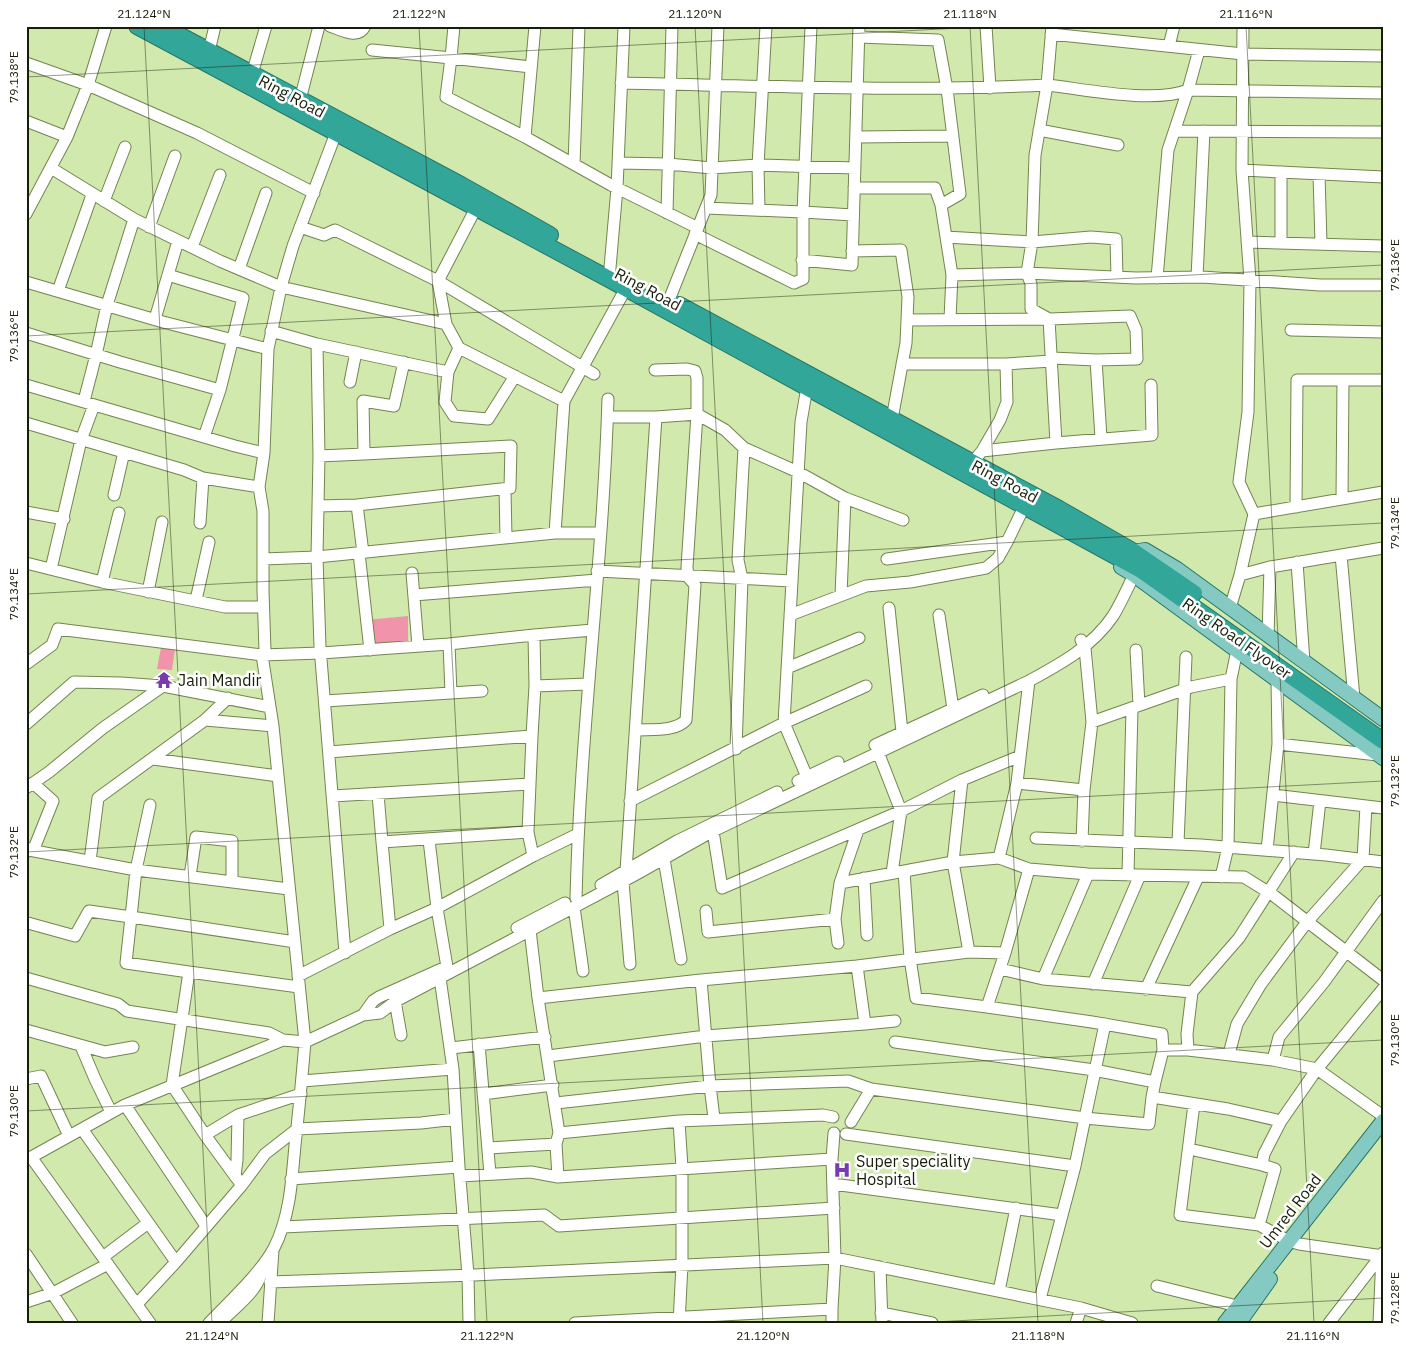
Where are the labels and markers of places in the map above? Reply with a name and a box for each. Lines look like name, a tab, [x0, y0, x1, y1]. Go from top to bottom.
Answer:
temple icon: Jain Mandir	[154, 670, 174, 690]
place label: Jain Mandir	[178, 670, 261, 690]
place label: Super speciality Hospital	[856, 1151, 971, 1189]
hospital icon: Super speciality Hospital	[832, 1160, 852, 1180]

